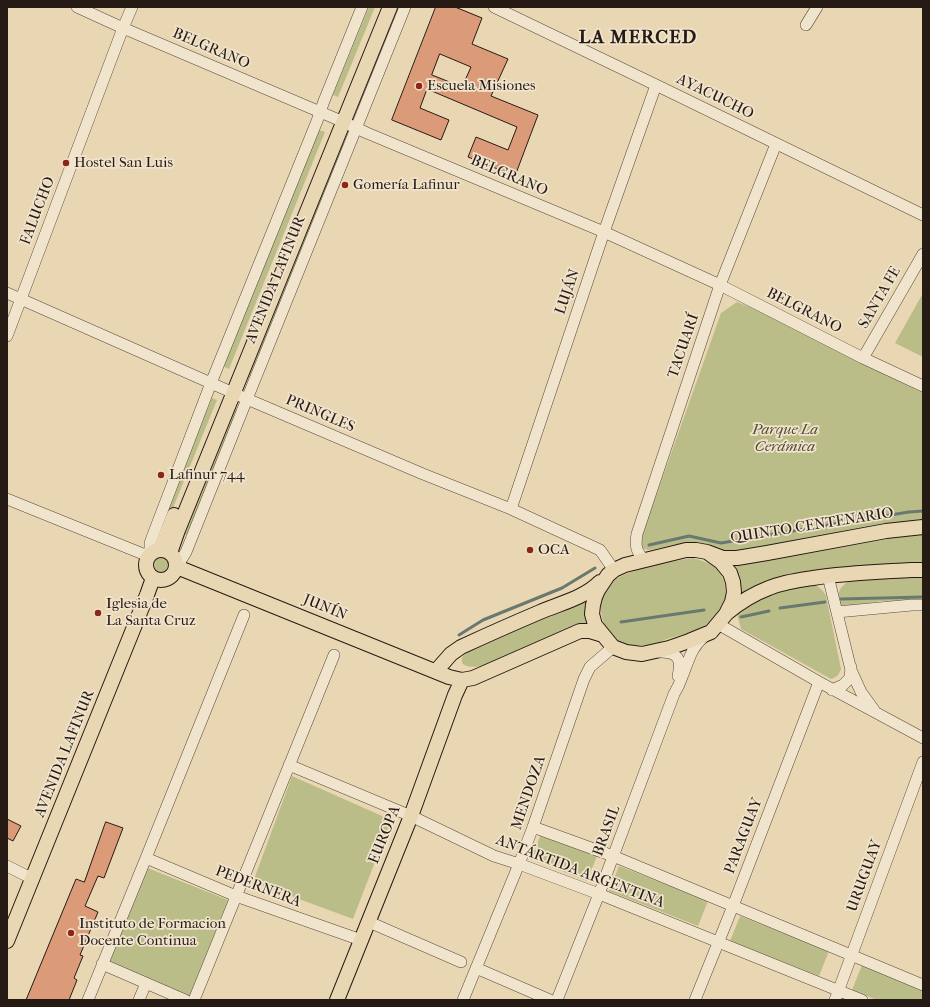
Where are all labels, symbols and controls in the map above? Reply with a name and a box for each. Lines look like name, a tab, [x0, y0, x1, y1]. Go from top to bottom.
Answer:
street label: BELGRANO	[170, 25, 252, 73]
district label: LA MERCED	[579, 27, 697, 49]
street label: AYACUCHO	[673, 71, 757, 123]
place label: Escuela Misiones	[427, 77, 535, 95]
marker: Escuela Misiones	[414, 81, 424, 91]
street label: BELGRANO	[468, 152, 550, 200]
place label: Hostel San Luis	[74, 154, 173, 172]
marker: Hostel San Luis	[61, 158, 71, 168]
street label: FALUCHO	[17, 174, 59, 248]
place label: Gomería Lafinur	[353, 176, 460, 194]
marker: Gomería Lafinur	[340, 180, 350, 190]
street label: AVENIDA LAFINUR	[242, 214, 310, 346]
street label: SANTA FE	[855, 264, 905, 332]
street label: LUJÁN	[552, 267, 584, 317]
street label: BELGRANO	[763, 284, 845, 338]
street label: TACUARÍ	[665, 311, 703, 381]
street label: PRINGLES	[283, 391, 357, 437]
park label: Parque La Cerámica	[752, 421, 818, 456]
place label: Lafinur 744	[169, 466, 245, 484]
marker: Lafinur 744	[156, 470, 166, 480]
street label: QUINTO CENTENARIO	[729, 504, 895, 548]
place label: OCA	[538, 541, 570, 559]
marker: OCA	[525, 545, 535, 555]
street label: JUNÍN	[300, 591, 350, 625]
place label: Iglesia de La Santa Cruz	[106, 595, 196, 630]
marker: Iglesia de La Santa Cruz	[93, 608, 103, 618]
street label: AVENIDA LAFINUR	[31, 688, 99, 820]
street label: MENDOZA	[508, 753, 550, 833]
street label: PARAGUAY	[721, 795, 767, 877]
street label: EUROPA	[365, 803, 405, 867]
street label: BRASIL	[589, 803, 625, 859]
street label: ANTÁRTIDA ARGENTINA	[493, 832, 667, 912]
street label: URUGUAY	[844, 838, 886, 914]
street label: PEDERNERA	[213, 862, 303, 912]
place label: Instituto de Formacion Docente Continua	[79, 915, 226, 950]
marker: Instituto de Formacion Docente Continua	[66, 928, 76, 938]

